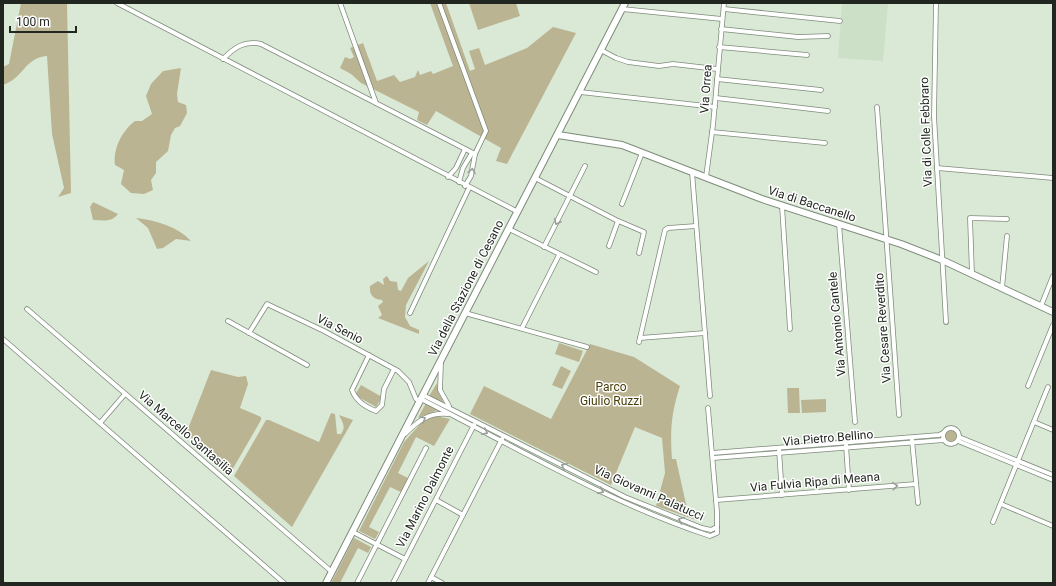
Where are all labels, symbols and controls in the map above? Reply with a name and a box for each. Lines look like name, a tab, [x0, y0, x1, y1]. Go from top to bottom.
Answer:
scale bar	[10, 8, 76, 34]
text: 100 m	[16, 15, 50, 29]
street label: Via Orrea	[697, 64, 715, 114]
street label: Via di Colle Febbraro	[917, 77, 935, 187]
one-way arrow	[467, 167, 475, 174]
street label: Via di Baccanello	[766, 183, 858, 225]
street label: Via della Stazione di Cesano	[426, 217, 507, 358]
one-way arrow	[554, 218, 562, 225]
street label: Via Antonio Cantele	[825, 271, 849, 377]
street label: Via Cesare Reverdito	[872, 272, 894, 384]
street label: Via Senio	[315, 311, 366, 347]
park label: Parco Giulio Ruzzi	[580, 380, 642, 408]
street label: Via Marcello Santasilia	[136, 388, 236, 478]
one-way arrow	[419, 416, 426, 423]
one-way arrow	[481, 427, 489, 435]
street label: Via Pietro Bellino	[782, 427, 874, 449]
street label: Via Marino Dalmonte	[393, 444, 457, 550]
street label: Via Giovanni Palatucci	[592, 462, 706, 524]
one-way arrow	[560, 463, 568, 470]
street label: Via Fulvia Ripa di Meana	[750, 469, 880, 495]
one-way arrow	[892, 481, 898, 490]
one-way arrow	[597, 486, 605, 494]
one-way arrow	[678, 517, 685, 525]

